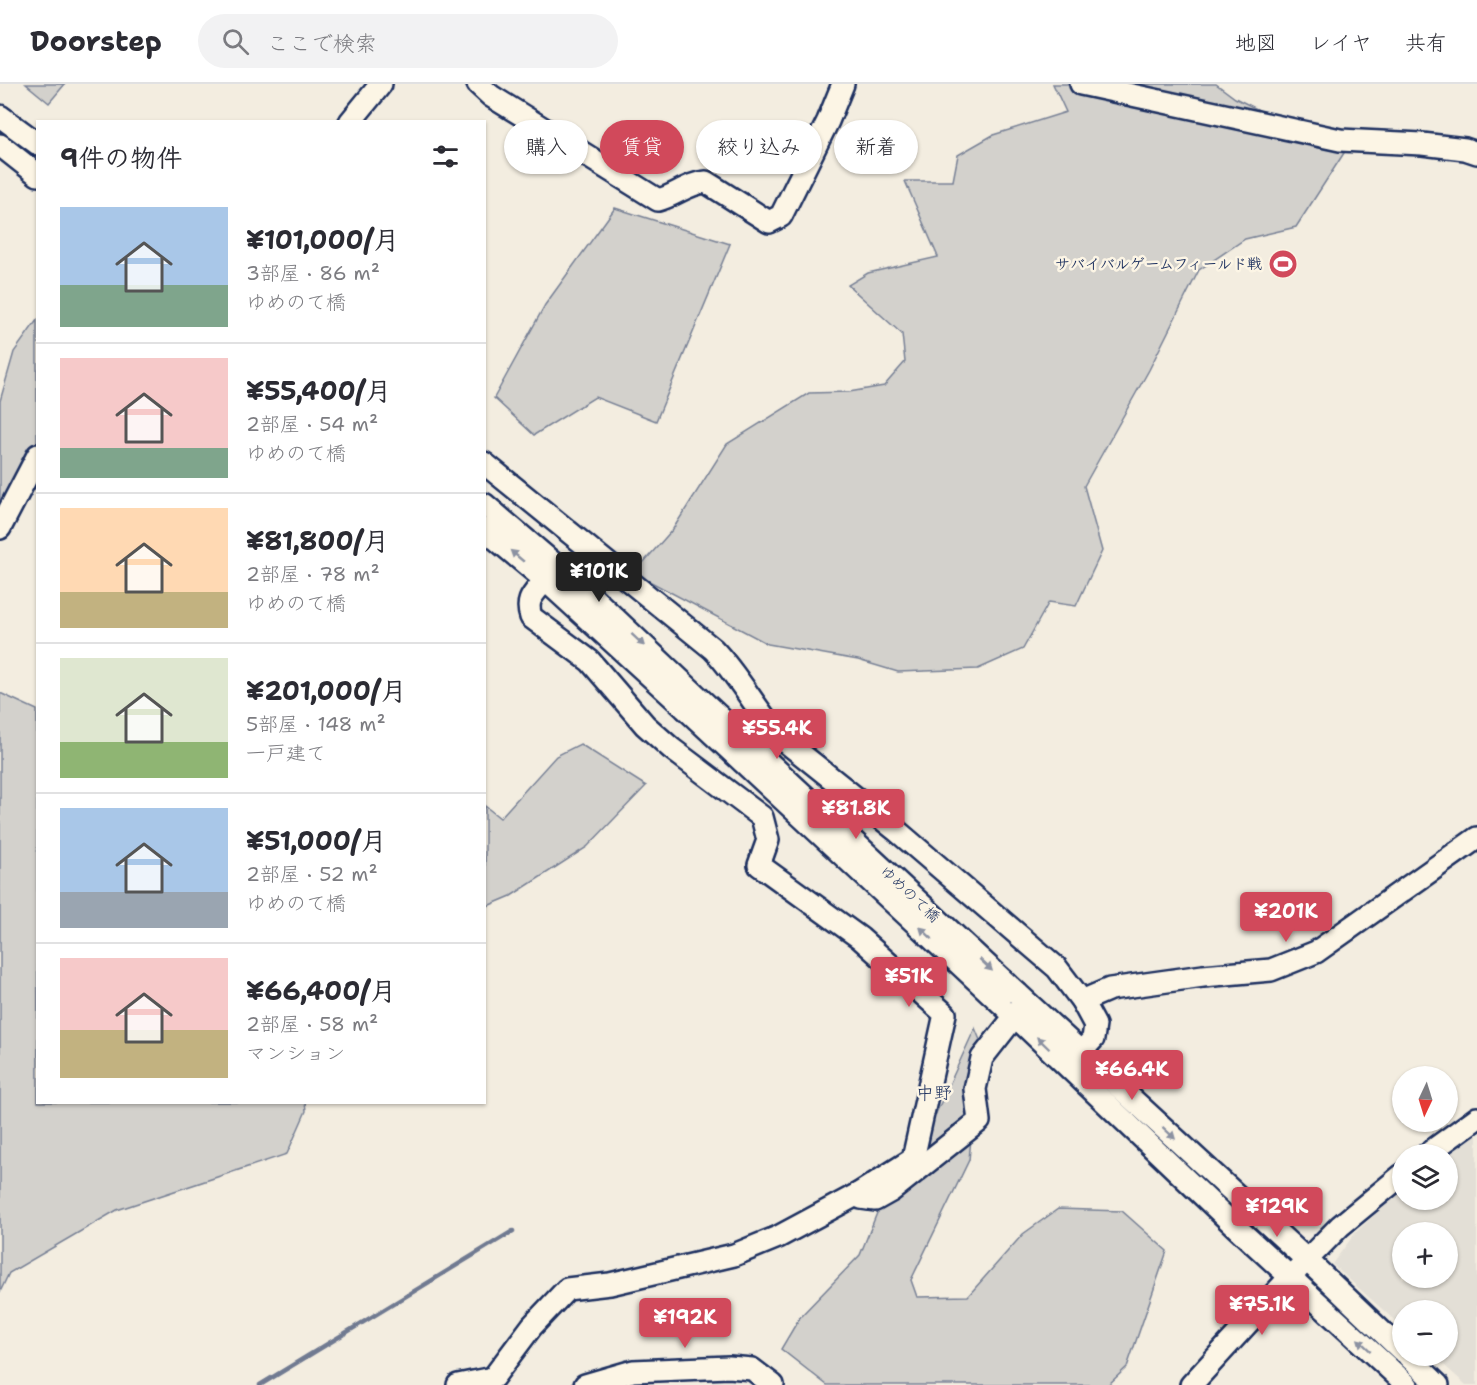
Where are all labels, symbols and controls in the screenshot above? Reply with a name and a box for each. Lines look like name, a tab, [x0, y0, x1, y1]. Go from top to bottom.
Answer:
search box	[198, 14, 618, 68]
text: Doorstep	[30, 22, 162, 60]
icon: search	[219, 25, 252, 58]
text: ここで検索	[267, 29, 377, 58]
text: 地図	[1235, 29, 1277, 57]
text: レイヤ	[1310, 29, 1372, 57]
text: 共有	[1405, 29, 1447, 57]
chip: 購入	[504, 120, 588, 174]
chip: 賃貸	[600, 120, 684, 174]
chip: 絞り込み	[696, 120, 822, 174]
chip: 新着	[834, 120, 918, 174]
text: 9件の物件	[60, 140, 182, 175]
icon: filters	[429, 140, 462, 173]
text: ¥101,000/月	[246, 222, 400, 257]
icon: home	[108, 231, 180, 303]
sports icon: サバイバルゲームフィールド戦	[1267, 248, 1299, 280]
place label: サバイバルゲームフィールド戦	[1055, 254, 1262, 274]
text: 3部屋 · 86 m²	[246, 260, 380, 286]
text: ゆめのて橋	[246, 289, 346, 315]
text: ¥55,400/月	[246, 373, 392, 408]
icon: home	[108, 382, 180, 454]
text: 2部屋 · 54 m²	[246, 411, 378, 437]
text: ゆめのて橋	[246, 440, 346, 466]
text: ¥81,800/月	[246, 523, 389, 558]
icon: home	[108, 532, 180, 604]
one-way arrow	[510, 550, 525, 563]
pin: ¥101K	[557, 552, 641, 603]
text: ¥101K	[570, 558, 628, 584]
text: 2部屋 · 78 m²	[246, 561, 380, 587]
text: ゆめのて橋	[246, 590, 346, 616]
one-way arrow	[630, 633, 645, 646]
text: ¥201,000/月	[246, 673, 407, 708]
icon: home	[108, 682, 180, 754]
pin: ¥55.4K	[728, 709, 826, 760]
text: 5部屋 · 148 m²	[246, 711, 386, 737]
text: ¥55.4K	[742, 715, 812, 741]
text: 一戸建て	[246, 740, 326, 766]
pin: ¥81.8K	[807, 789, 905, 840]
text: ¥81.8K	[822, 795, 890, 821]
text: ¥51,000/月	[246, 823, 387, 858]
icon: home	[108, 832, 180, 904]
text: 2部屋 · 52 m²	[246, 861, 378, 887]
street label: ゆめのて橋	[876, 861, 944, 927]
text: ゆめのて橋	[246, 890, 346, 916]
pin: ¥201K	[1244, 892, 1328, 943]
text: ¥201K	[1254, 898, 1318, 924]
one-way arrow	[919, 926, 934, 940]
pin: ¥51K	[873, 957, 945, 1008]
one-way arrow	[979, 958, 994, 972]
text: ¥51K	[885, 963, 933, 989]
text: ¥66,400/月	[246, 973, 396, 1008]
icon: home	[108, 982, 180, 1054]
text: 2部屋 · 58 m²	[246, 1011, 378, 1037]
one-way arrow	[1035, 1036, 1050, 1050]
text: マンション	[246, 1040, 345, 1066]
pin: ¥66.4K	[1083, 1050, 1181, 1101]
text: ¥66.4K	[1095, 1056, 1169, 1082]
north arrow	[1392, 1066, 1458, 1132]
map controls	[1392, 1066, 1458, 1366]
district label: 中野	[916, 1081, 952, 1105]
one-way arrow	[1162, 1126, 1176, 1140]
button: layers	[1392, 1144, 1458, 1210]
pin: ¥129K	[1235, 1187, 1319, 1238]
text: ¥129K	[1246, 1193, 1308, 1219]
button: +	[1392, 1222, 1458, 1288]
pin: ¥75.1K	[1213, 1285, 1311, 1336]
text: ¥75.1K	[1229, 1291, 1295, 1317]
pin: ¥192K	[643, 1298, 727, 1349]
button: −	[1392, 1300, 1458, 1366]
text: ¥192K	[653, 1304, 717, 1330]
one-way arrow	[1357, 1338, 1372, 1352]

